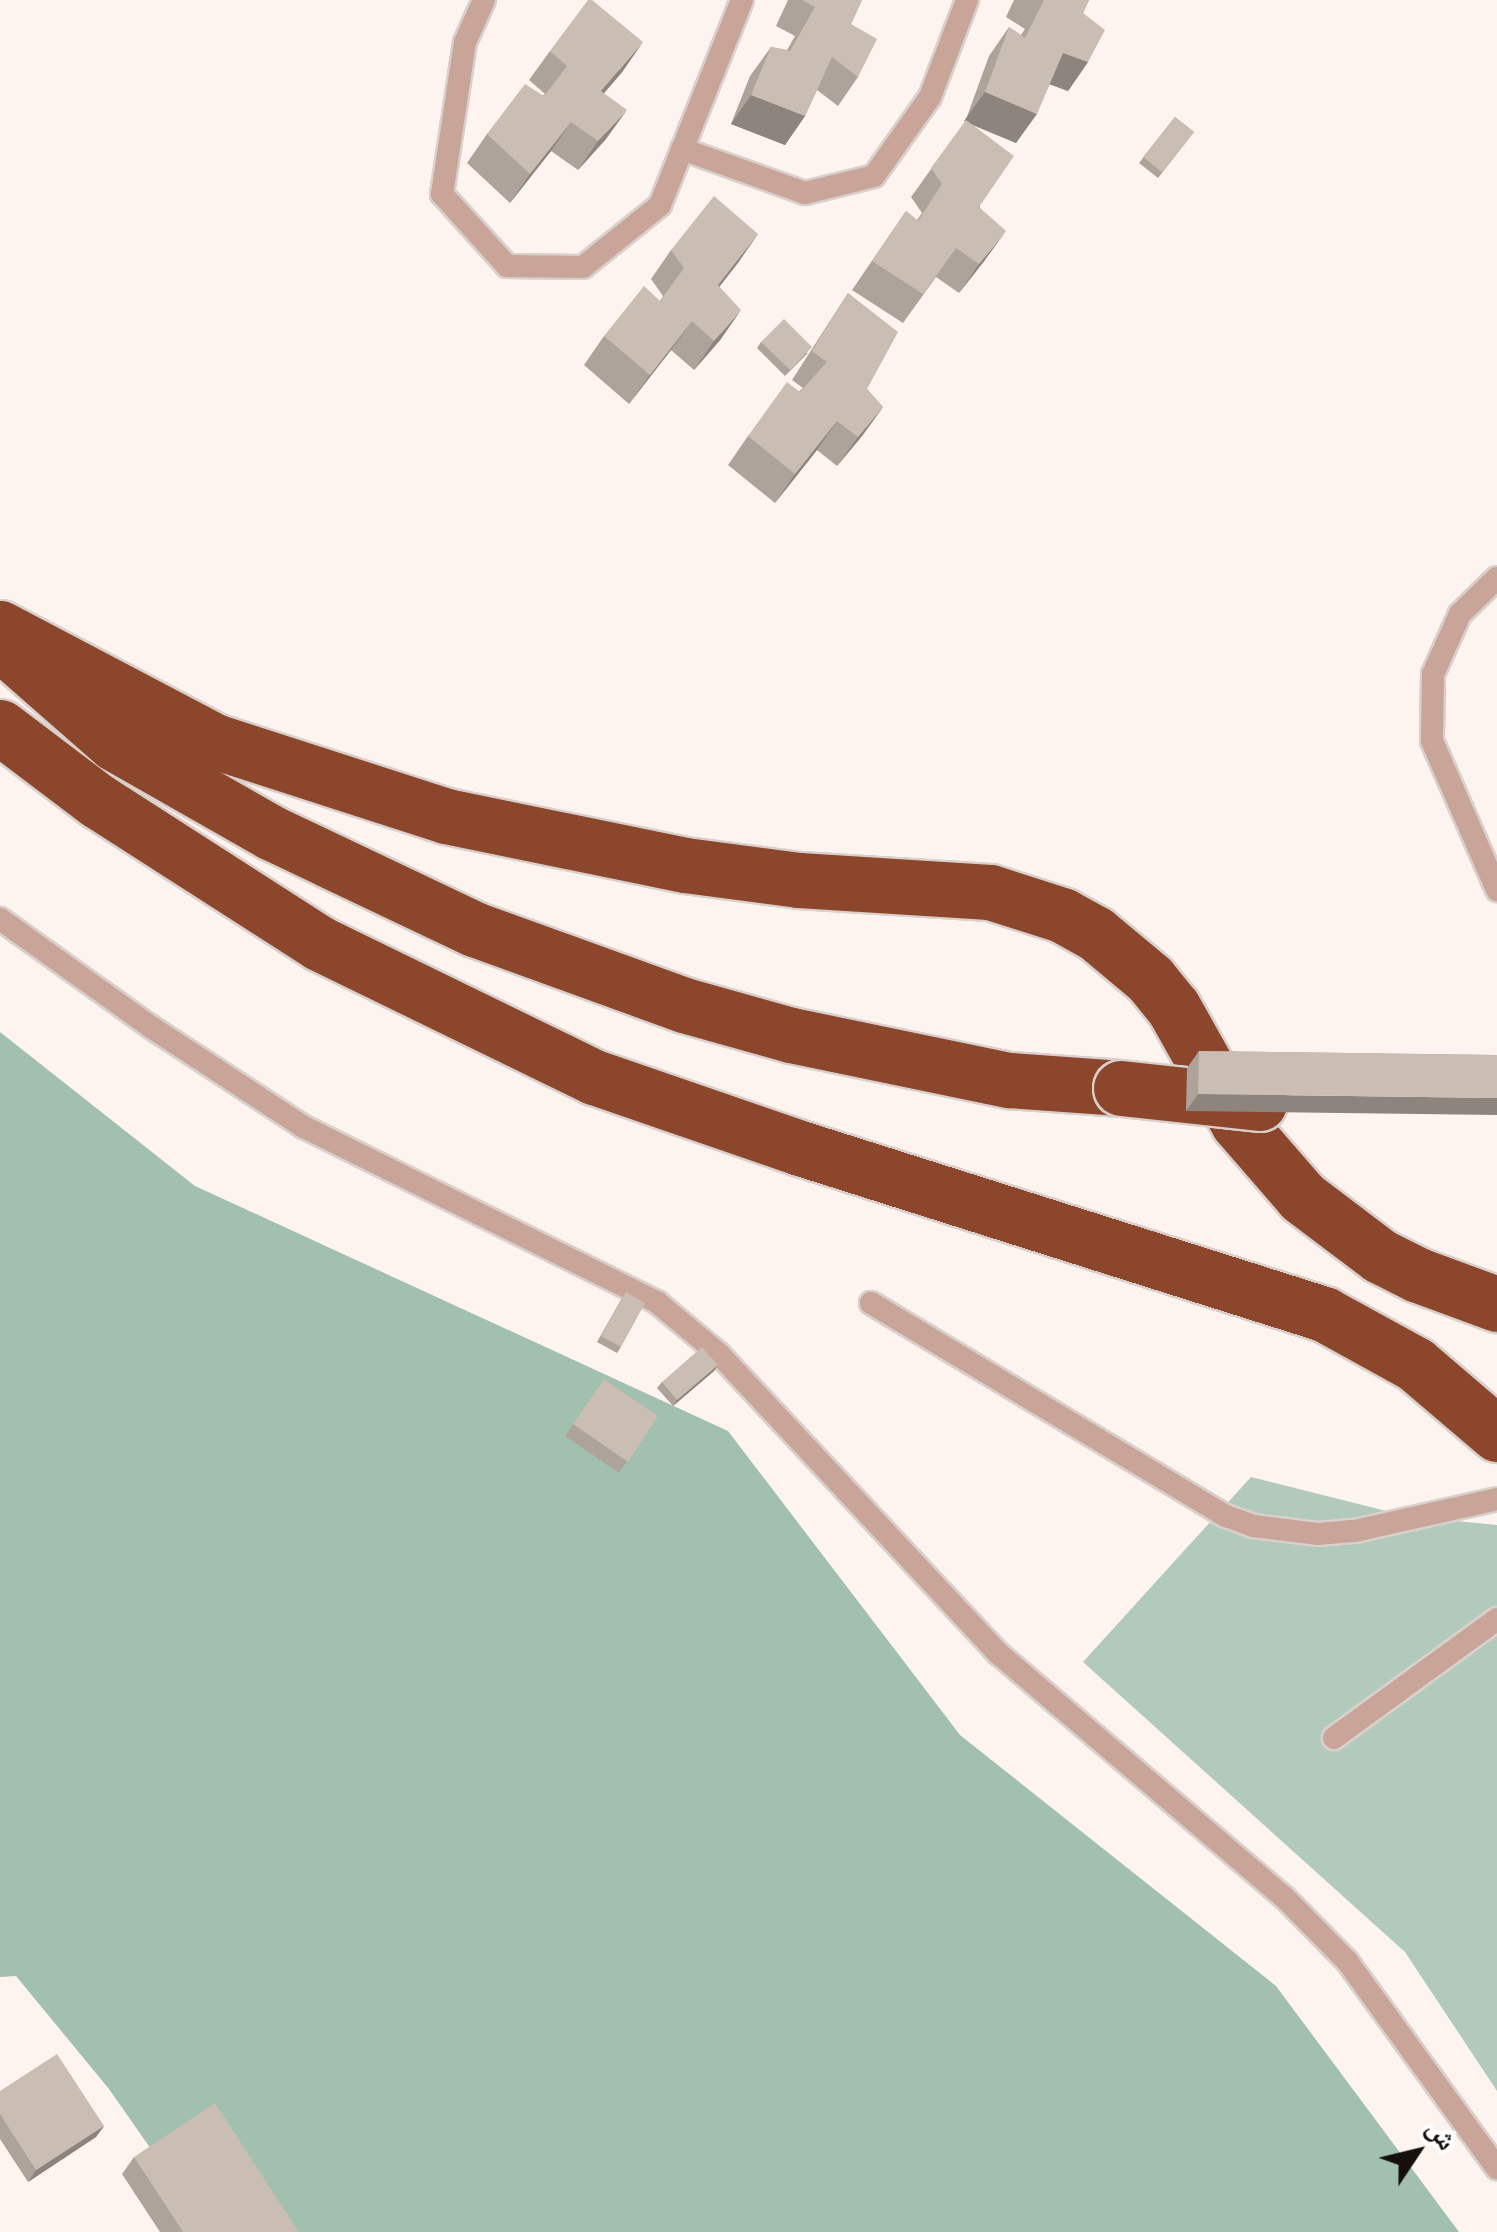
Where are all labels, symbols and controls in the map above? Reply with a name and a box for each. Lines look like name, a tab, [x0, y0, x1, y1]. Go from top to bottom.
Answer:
north arrow	[1367, 2102, 1467, 2202]
text: ش	[1417, 2111, 1466, 2158]

